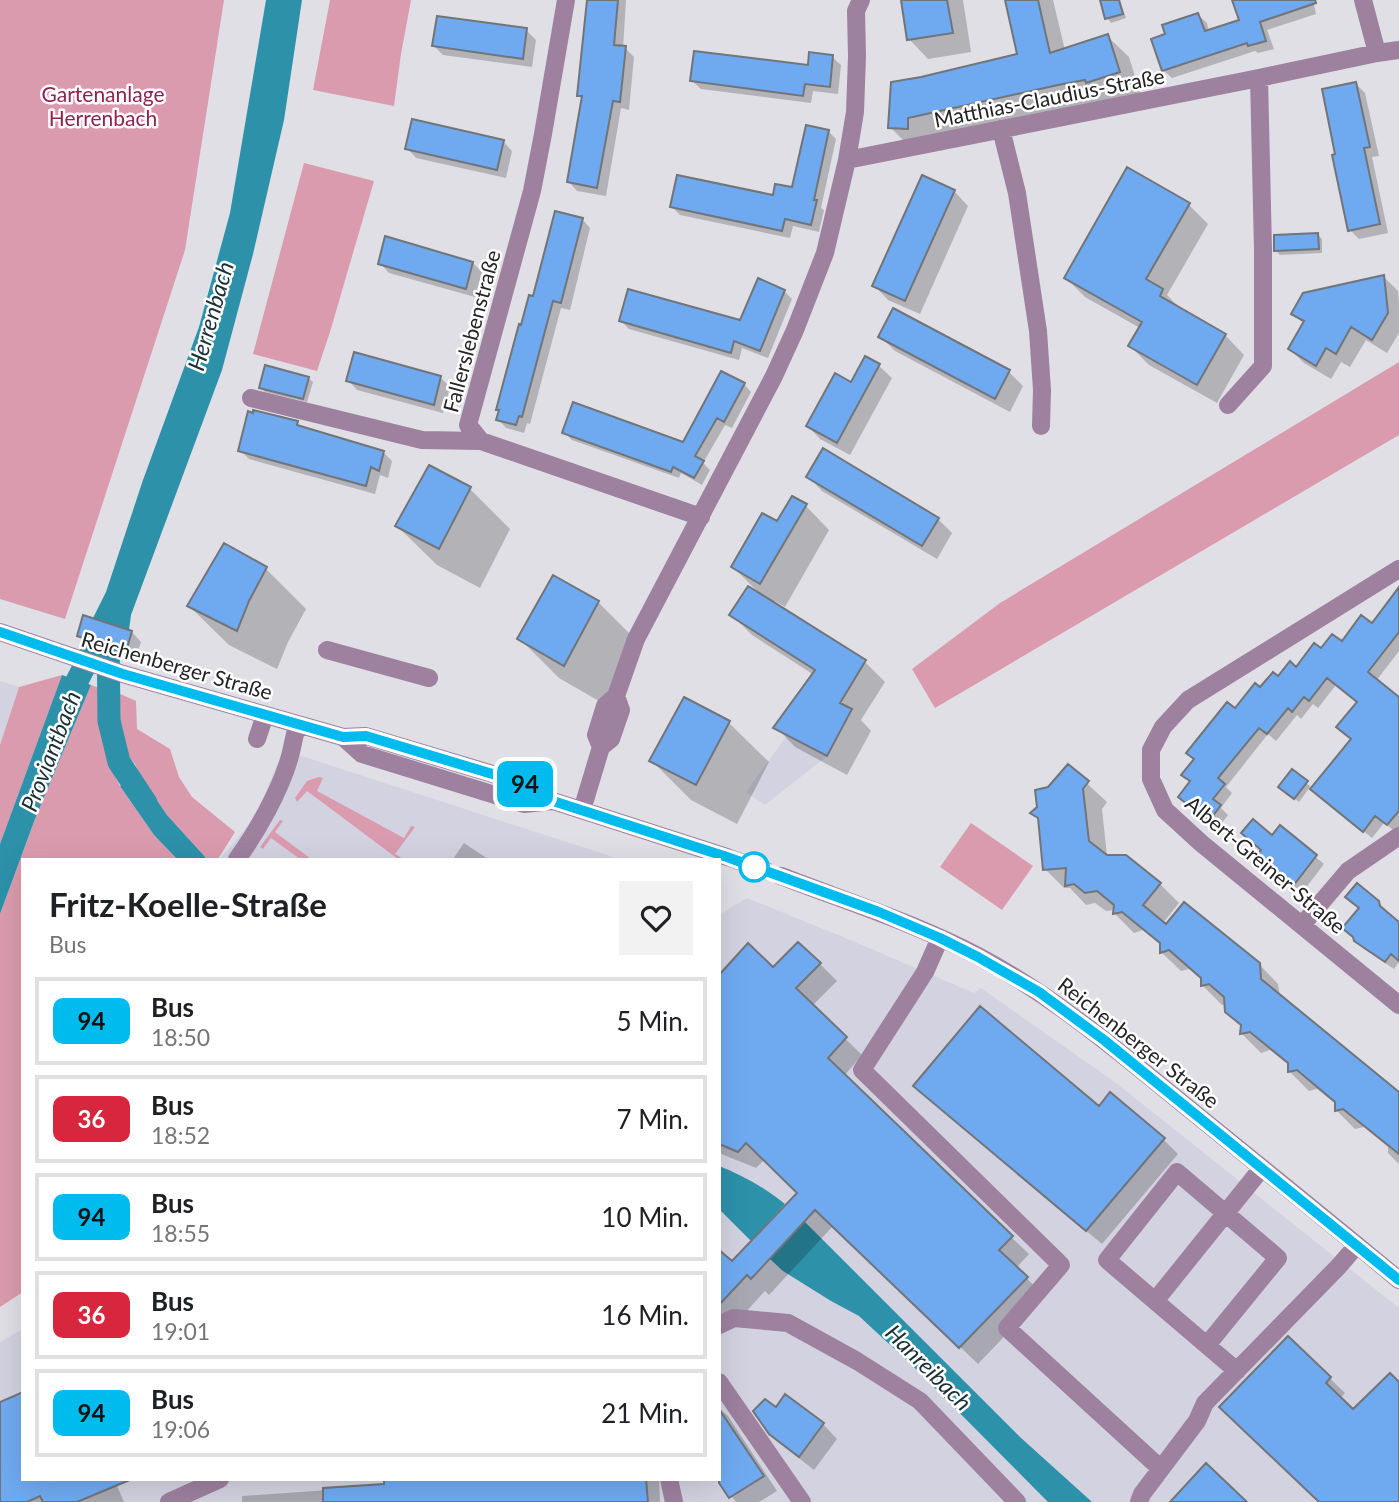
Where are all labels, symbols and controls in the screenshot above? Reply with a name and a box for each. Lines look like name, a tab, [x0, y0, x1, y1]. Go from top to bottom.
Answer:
street label: Matthias-Claudius-Straße	[932, 62, 1166, 132]
park label: Gartenanlage Herrenbach	[41, 81, 165, 130]
street label: Fallerslebenstraße	[437, 247, 505, 415]
water label: Herrenbach	[181, 258, 239, 374]
street label: Reichenberger Straße	[79, 626, 275, 704]
water label: Proviantbach	[14, 687, 86, 815]
line badge: 94	[494, 761, 556, 807]
text: 94	[511, 769, 539, 798]
street label: Albert-Greiner-Straße	[1181, 790, 1351, 938]
unlabelled marker	[739, 852, 769, 882]
button: heart	[619, 881, 693, 955]
text: Fritz-Koelle-Straße	[49, 884, 327, 924]
text: Bus	[49, 930, 86, 958]
street label: Reichenberger Straße	[1054, 971, 1224, 1113]
text: Bus	[151, 991, 194, 1023]
text: 5 Min.	[616, 1005, 689, 1037]
text: 94	[78, 1006, 105, 1035]
text: 18:50	[151, 1023, 210, 1051]
text: Bus	[151, 1089, 194, 1121]
text: 7 Min.	[616, 1103, 689, 1135]
text: 36	[78, 1104, 105, 1133]
text: 18:52	[151, 1121, 210, 1149]
text: Bus	[151, 1187, 194, 1219]
text: 10 Min.	[601, 1201, 689, 1233]
text: 94	[78, 1202, 105, 1231]
text: 18:55	[151, 1219, 210, 1247]
text: Bus	[151, 1285, 194, 1317]
text: 16 Min.	[601, 1299, 689, 1331]
text: 36	[78, 1300, 105, 1329]
text: 19:01	[151, 1317, 210, 1345]
water label: Hanreibach	[880, 1318, 978, 1416]
text: Bus	[151, 1383, 194, 1415]
text: 21 Min.	[601, 1397, 689, 1429]
text: 94	[78, 1398, 105, 1427]
text: 19:06	[151, 1415, 210, 1443]

